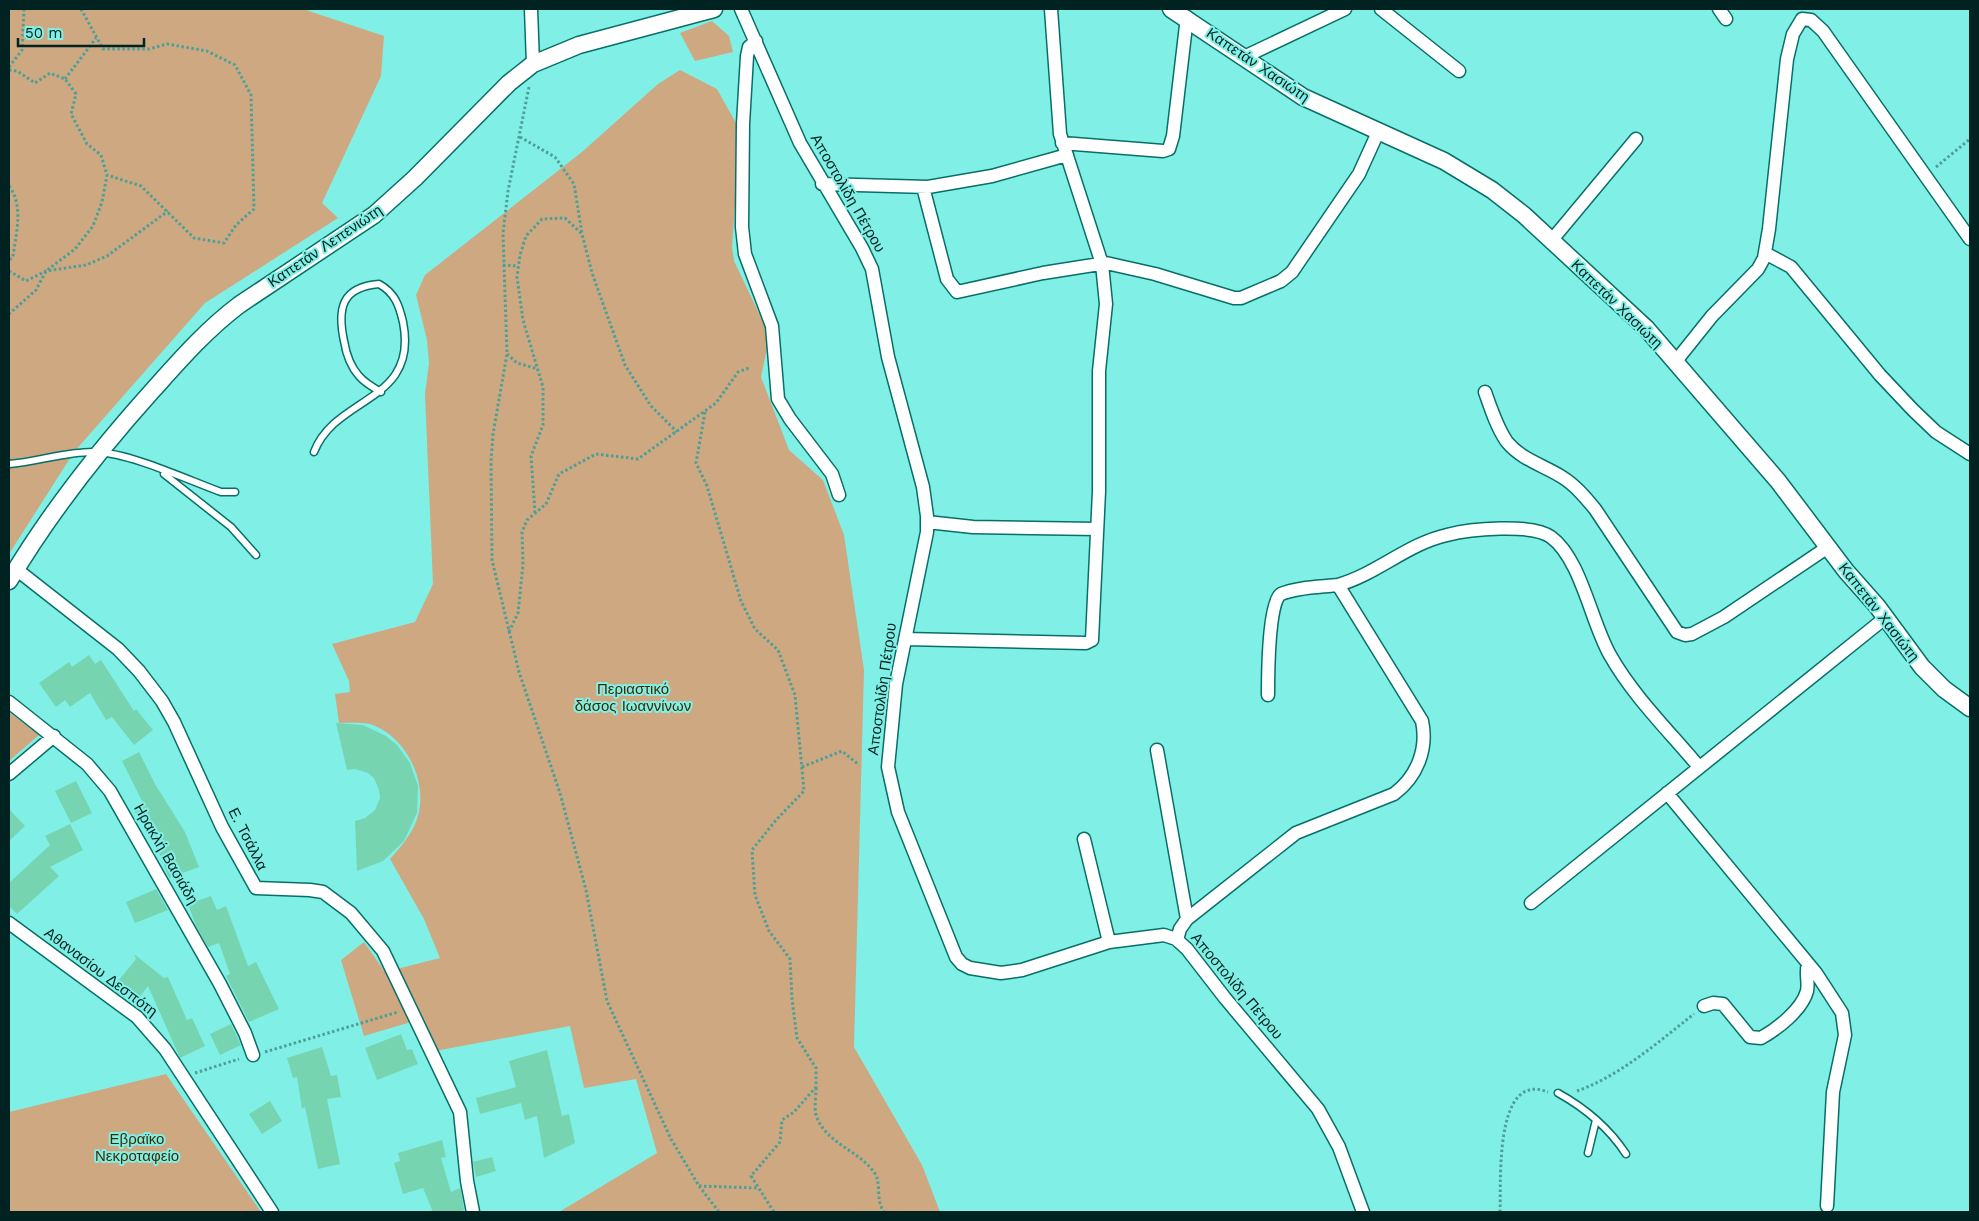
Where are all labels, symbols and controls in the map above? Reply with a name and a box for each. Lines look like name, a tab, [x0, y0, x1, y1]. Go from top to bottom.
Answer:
scale bar	[18, 15, 144, 47]
text: 50 m	[25, 24, 62, 42]
street label: Καπετάν Χασιώτη	[1203, 24, 1313, 106]
street label: Αποστολίδη Πέτρου	[807, 131, 889, 255]
street label: Καπετάν Λεπενιώτη	[264, 201, 386, 291]
street label: Καπετάν Χασιώτη	[1567, 256, 1667, 352]
street label: Καπετάν Χασιώτη	[1835, 559, 1923, 665]
street label: Αποστολίδη Πέτρου	[864, 622, 900, 756]
park label: Περιαστικό δάσος Ιωαννίνων	[575, 680, 691, 715]
street label: Ηρακλή Βασιάδη	[130, 801, 202, 907]
street label: Ε. Τσάλλα	[225, 805, 272, 874]
street label: Αθανασίου Δεσπότη	[41, 924, 161, 1020]
street label: Αποστολίδη Πέτρου	[1187, 929, 1287, 1043]
park label: Εβραϊκο Νεκροταφείο	[95, 1130, 179, 1165]

